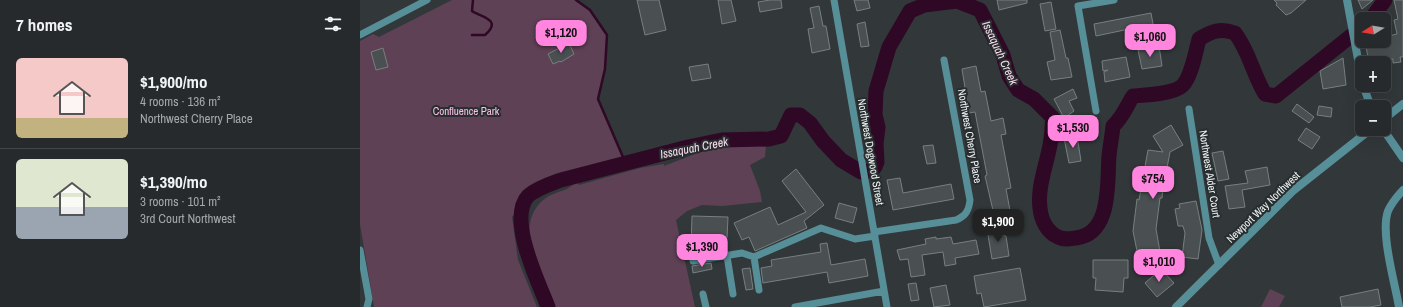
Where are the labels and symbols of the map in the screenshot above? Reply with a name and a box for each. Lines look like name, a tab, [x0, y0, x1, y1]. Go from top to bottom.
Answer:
north arrow	[1355, 12, 1391, 48]
water label: Issaquah Creek	[978, 18, 1022, 89]
pin: $1,120	[528, 20, 594, 54]
pin: $1,060	[1117, 24, 1183, 58]
street label: Northwest Cherry Place	[955, 88, 985, 184]
street label: Northwest Dogwood Street	[855, 98, 887, 207]
park label: Confluence Park	[433, 104, 500, 118]
pin: $1,530	[1040, 115, 1106, 149]
street label: Northwest Alder Court	[1196, 129, 1224, 219]
water label: Issaquah Creek	[659, 133, 730, 162]
pin: $754	[1129, 166, 1177, 200]
street label: Newport Way Northwest	[1223, 168, 1303, 246]
pin: $1,900	[965, 209, 1031, 243]
pin: $1,390	[669, 234, 735, 268]
pin: $1,010	[1126, 249, 1192, 283]

